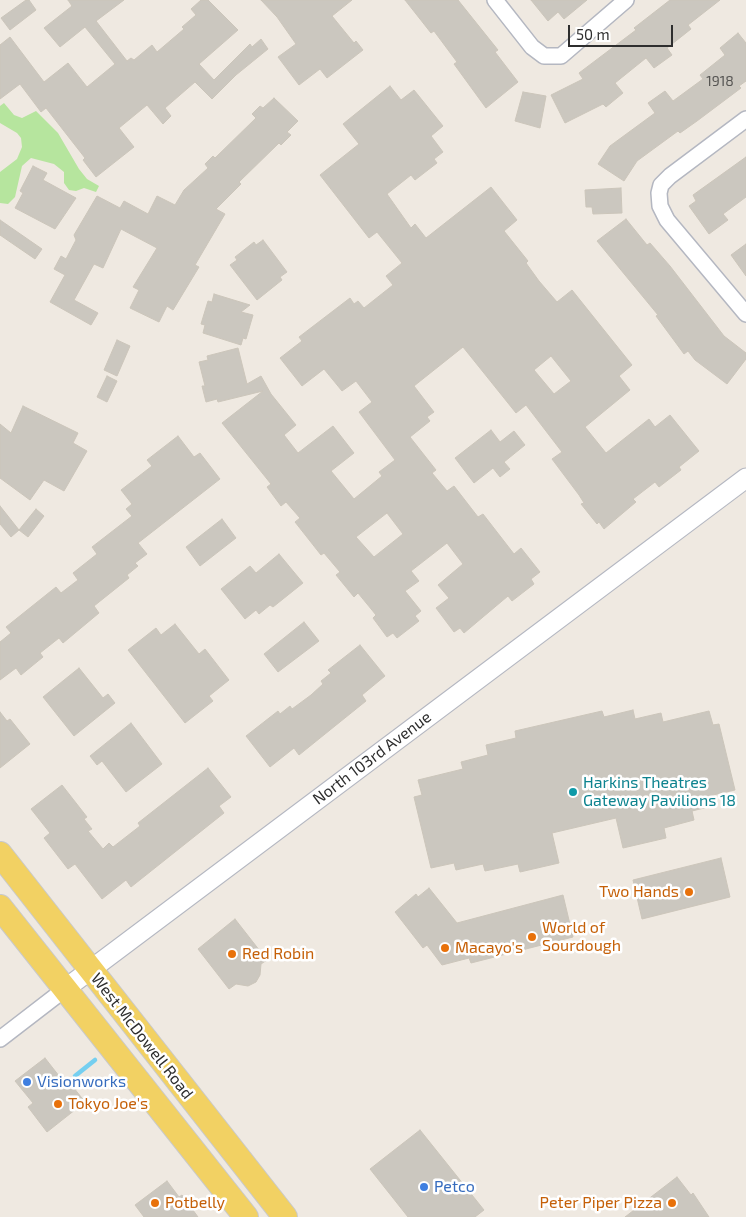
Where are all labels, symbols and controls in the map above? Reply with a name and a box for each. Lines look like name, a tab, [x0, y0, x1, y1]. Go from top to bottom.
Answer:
scale bar	[571, 15, 676, 47]
text: 50 m	[576, 25, 610, 43]
house number: 1918	[706, 73, 734, 89]
street label: North 103rd Avenue	[309, 707, 435, 809]
place label: Harkins Theatres Gateway Pavilions 18	[583, 773, 736, 811]
marker: Harkins Theatres Gateway Pavilions 18	[567, 786, 579, 798]
place label: Two Hands	[599, 882, 679, 902]
marker: Two Hands	[683, 886, 695, 898]
place label: World of Sourdough	[542, 918, 621, 956]
marker: World of Sourdough	[526, 931, 538, 943]
place label: Macayo's	[455, 938, 523, 958]
marker: Macayo's	[439, 942, 451, 954]
place label: Red Robin	[242, 944, 314, 964]
marker: Red Robin	[226, 948, 238, 960]
street label: West McDowell Road	[87, 969, 197, 1103]
place label: Visionworks	[37, 1072, 126, 1092]
marker: Visionworks	[21, 1076, 33, 1088]
place label: Tokyo Joe's	[68, 1094, 148, 1114]
marker: Tokyo Joe's	[52, 1098, 64, 1110]
place label: Petco	[434, 1177, 475, 1197]
marker: Petco	[418, 1181, 430, 1193]
place label: Potbelly	[165, 1193, 225, 1213]
place label: Peter Piper Pizza	[540, 1193, 662, 1213]
marker: Potbelly	[149, 1197, 161, 1209]
marker: Peter Piper Pizza	[666, 1197, 678, 1209]

